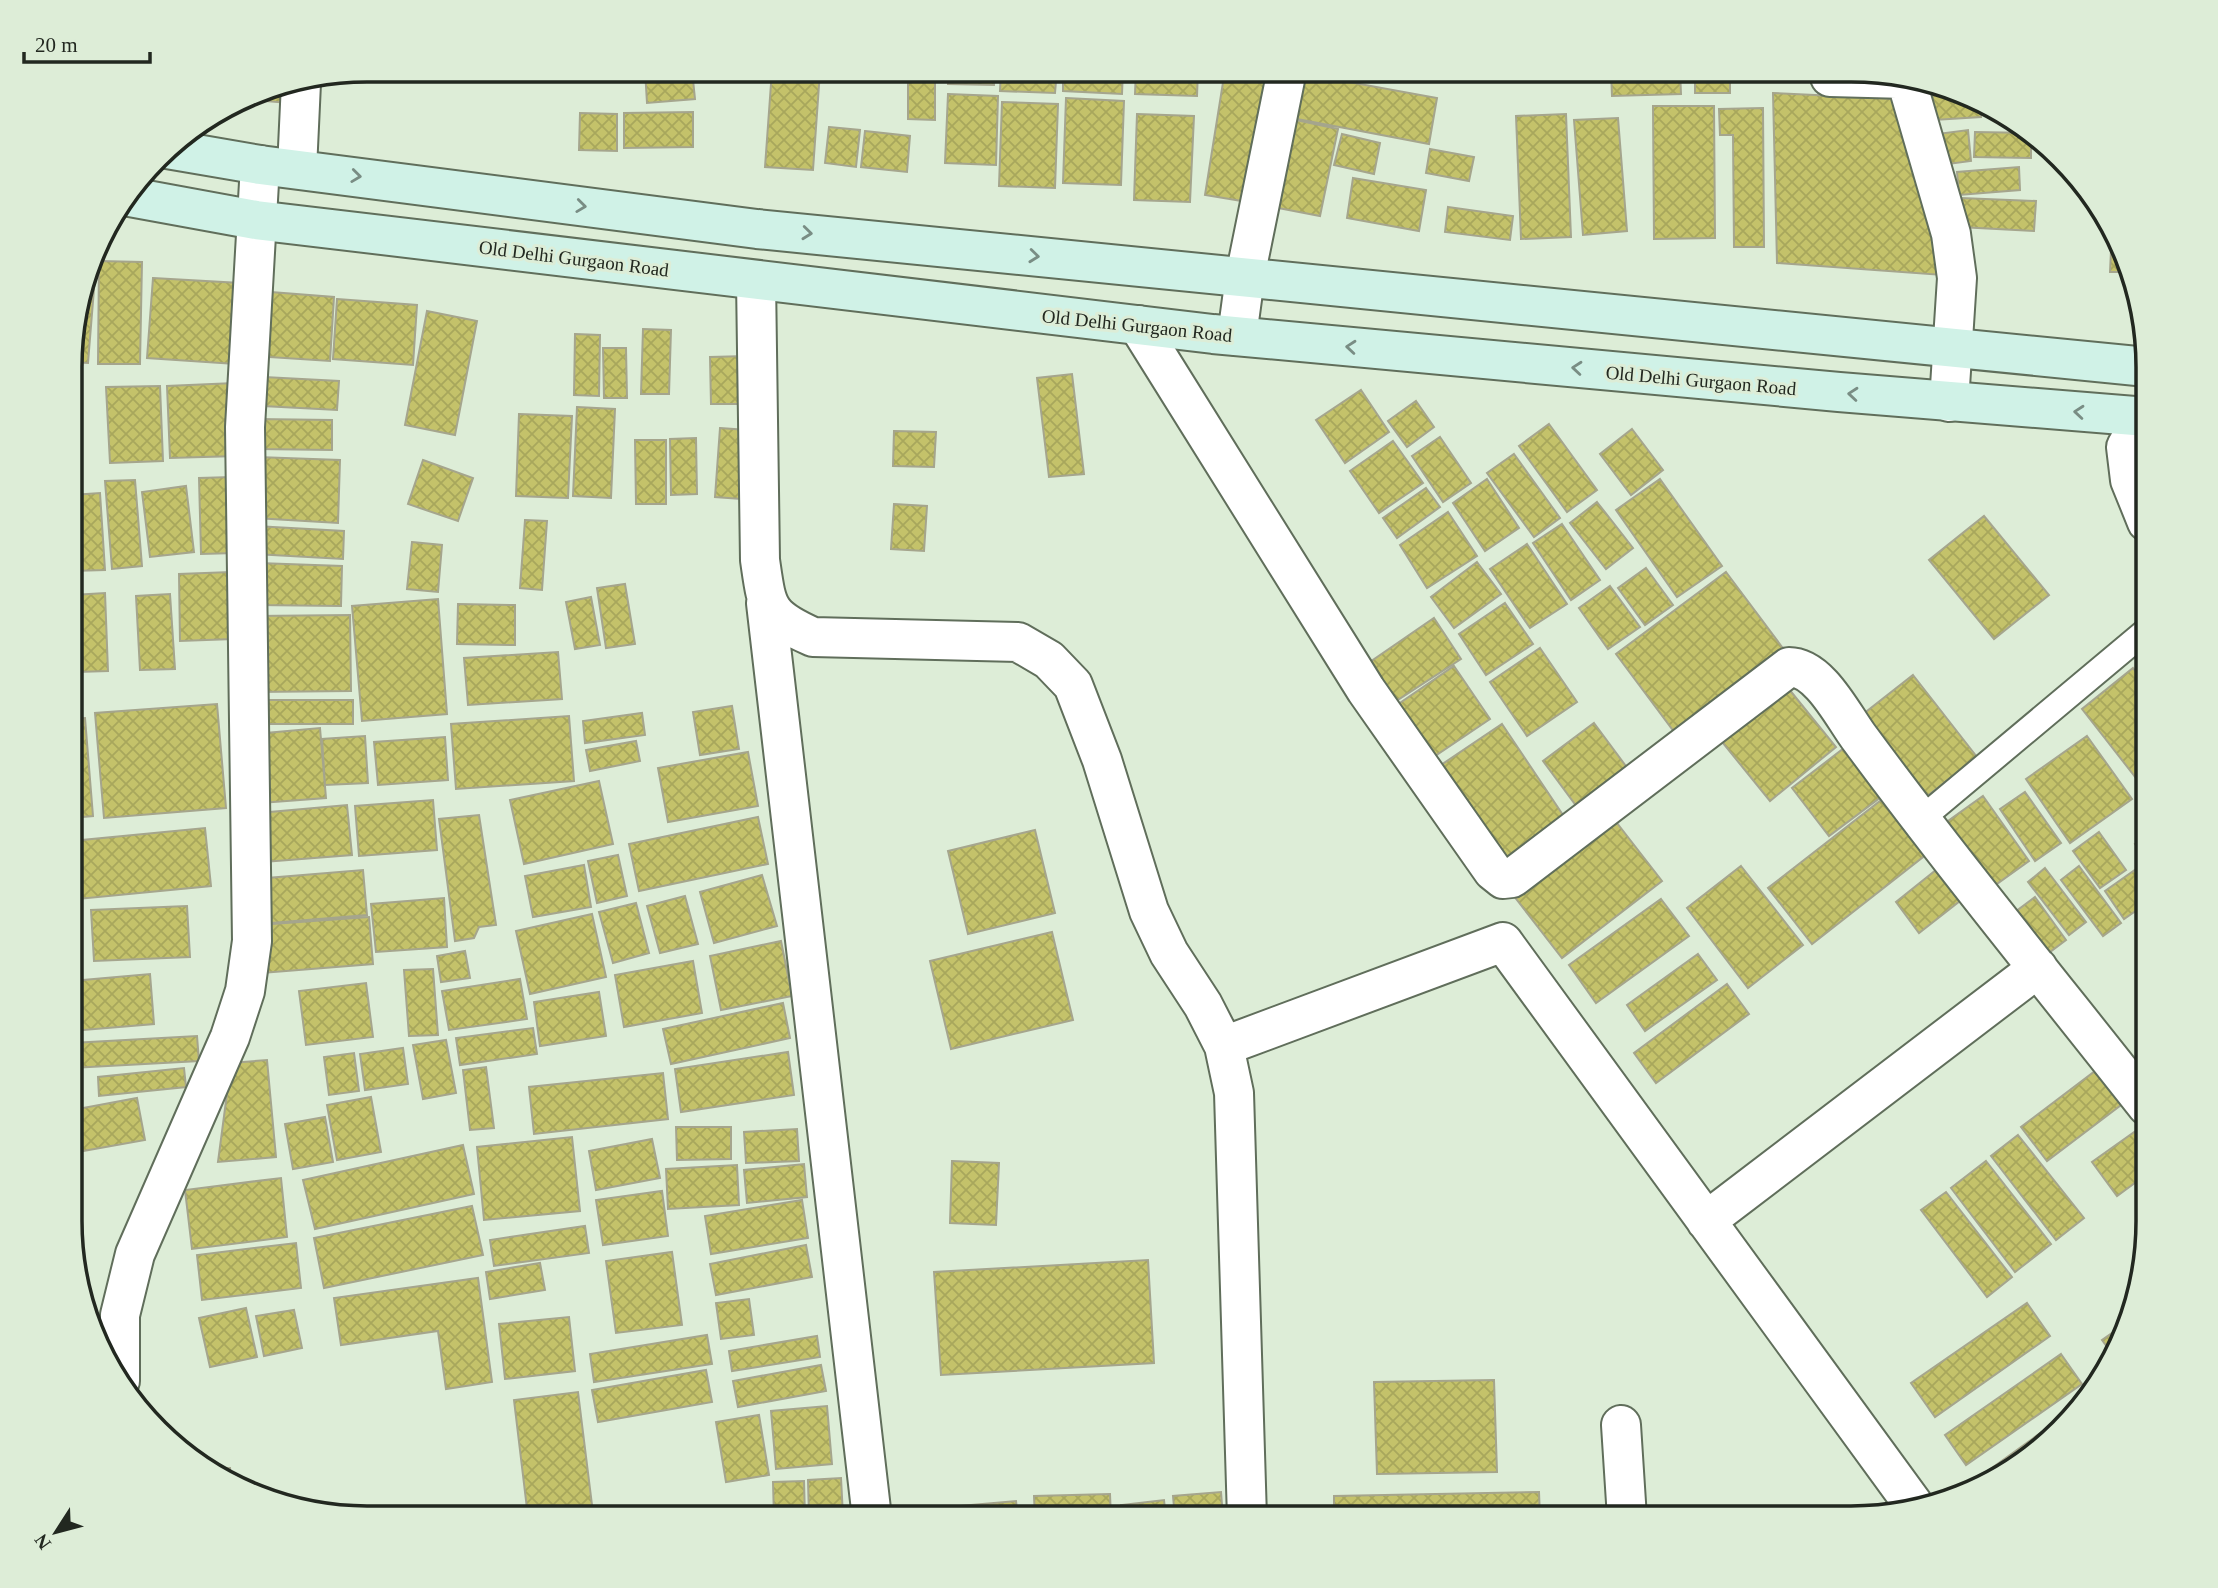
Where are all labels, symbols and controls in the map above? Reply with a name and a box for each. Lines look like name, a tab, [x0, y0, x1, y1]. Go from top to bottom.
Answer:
scale bar	[24, 21, 150, 65]
text: 20 m	[35, 33, 78, 57]
one-way arrow	[350, 169, 362, 184]
one-way arrow	[576, 198, 587, 213]
one-way arrow	[801, 226, 813, 241]
street label: Old Delhi Gurgaon Road	[478, 236, 671, 281]
one-way arrow	[1028, 248, 1039, 263]
street label: Old Delhi Gurgaon Road	[1041, 305, 1234, 346]
one-way arrow	[1345, 340, 1356, 355]
one-way arrow	[1571, 361, 1582, 376]
street label: Old Delhi Gurgaon Road	[1605, 362, 1798, 399]
one-way arrow	[1847, 387, 1858, 402]
one-way arrow	[2074, 405, 2085, 420]
north arrow	[21, 1497, 91, 1567]
text: N	[30, 1530, 55, 1553]

